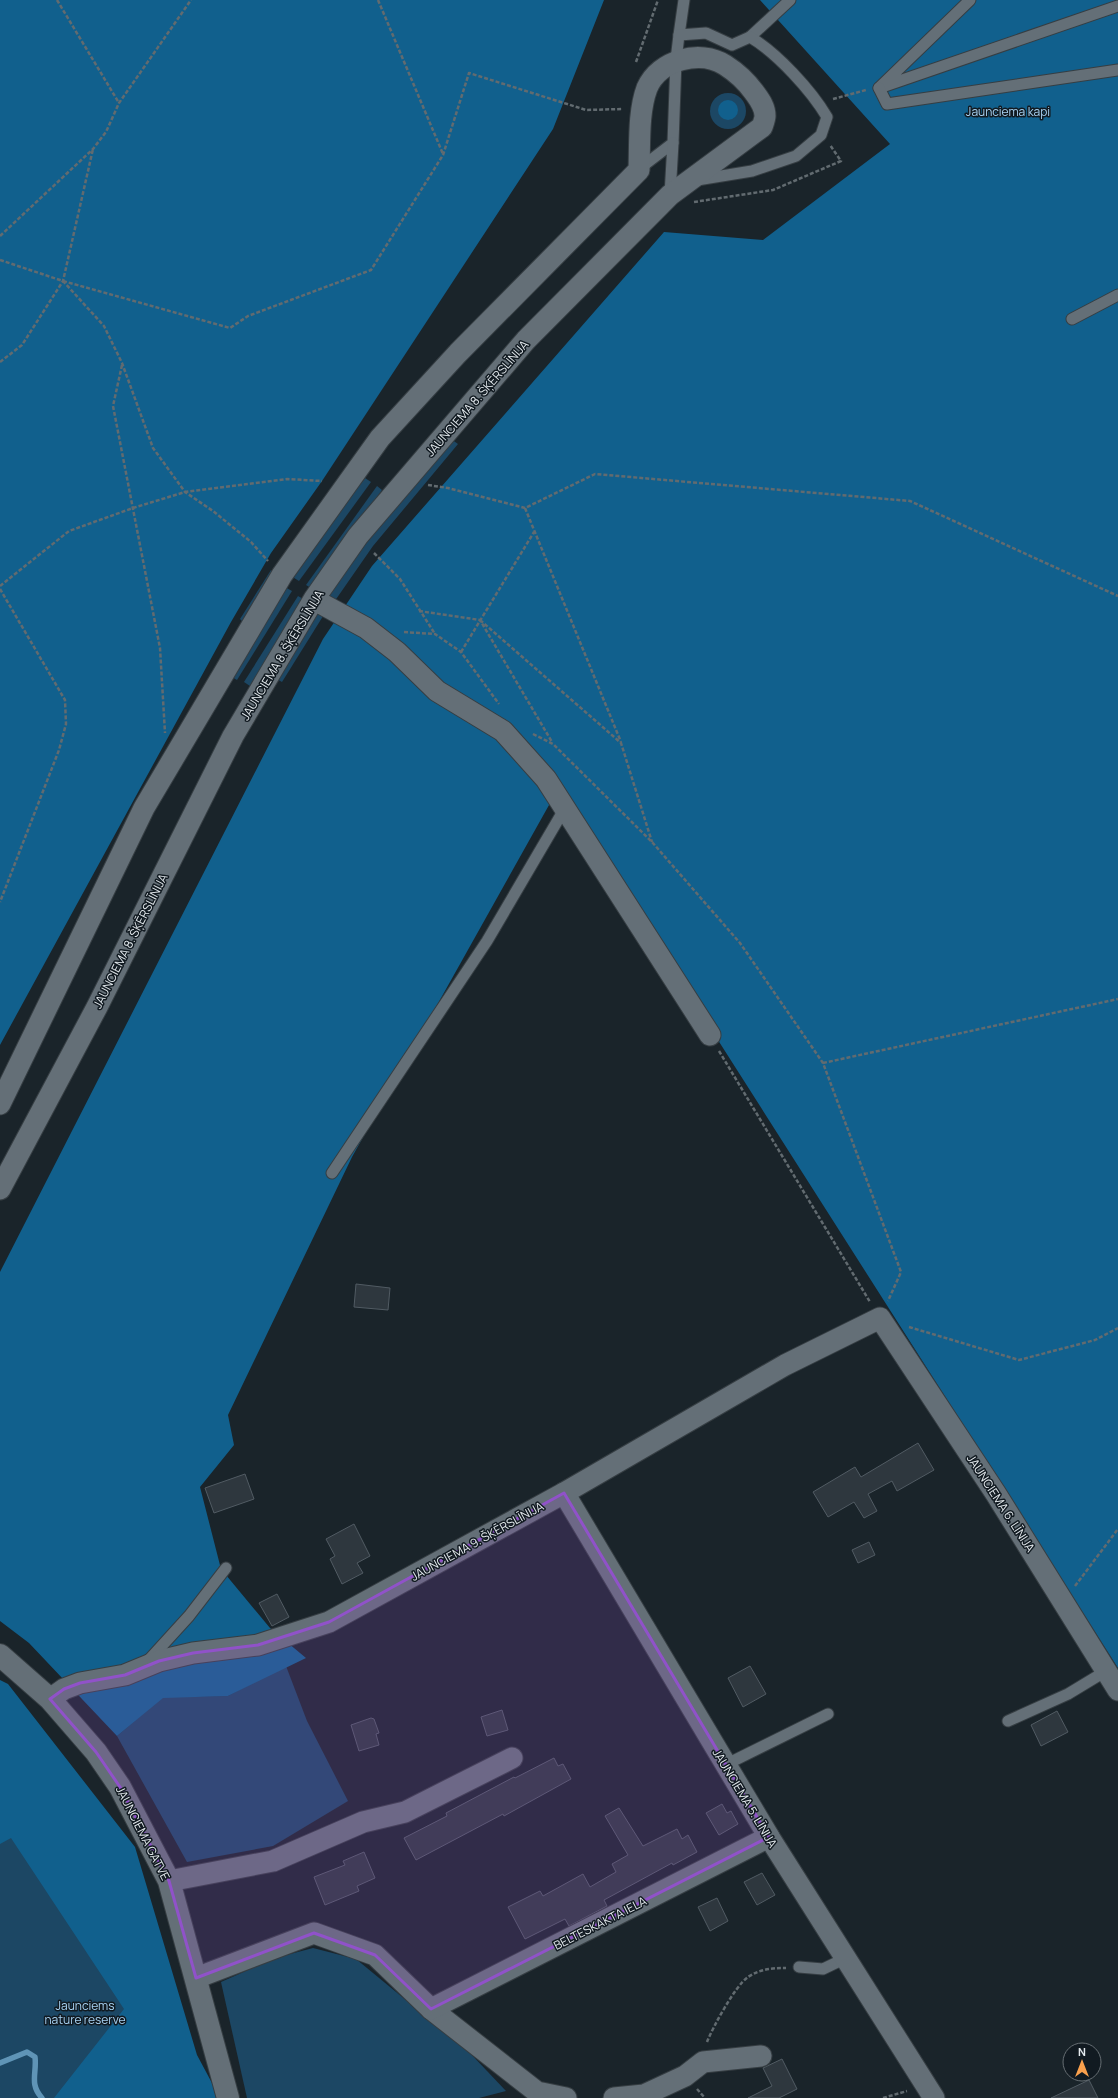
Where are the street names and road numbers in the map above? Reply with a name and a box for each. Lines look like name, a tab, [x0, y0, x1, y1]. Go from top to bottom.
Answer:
street label: JAUNCIEMA 8. ŠĶĒRSLĪNIJA	[422, 336, 533, 460]
street label: JAUNCIEMA 8. ŠĶĒRSLĪNIJA	[236, 586, 328, 723]
street label: JAUNCIEMA 8. ŠĶĒRSLĪNIJA	[89, 870, 172, 1011]
street label: JAUNCIEMA 6. LĪNIJA	[963, 1451, 1039, 1556]
street label: JAUNCIEMA 9. ŠĶĒRSLĪNIJA	[408, 1497, 547, 1585]
street label: JAUNCIEMA 5. LĪNIJA	[709, 1745, 782, 1851]
street label: JAUNCIEMA GATVE	[112, 1783, 174, 1883]
street label: BELTESKAKTA IELA	[551, 1892, 650, 1954]

